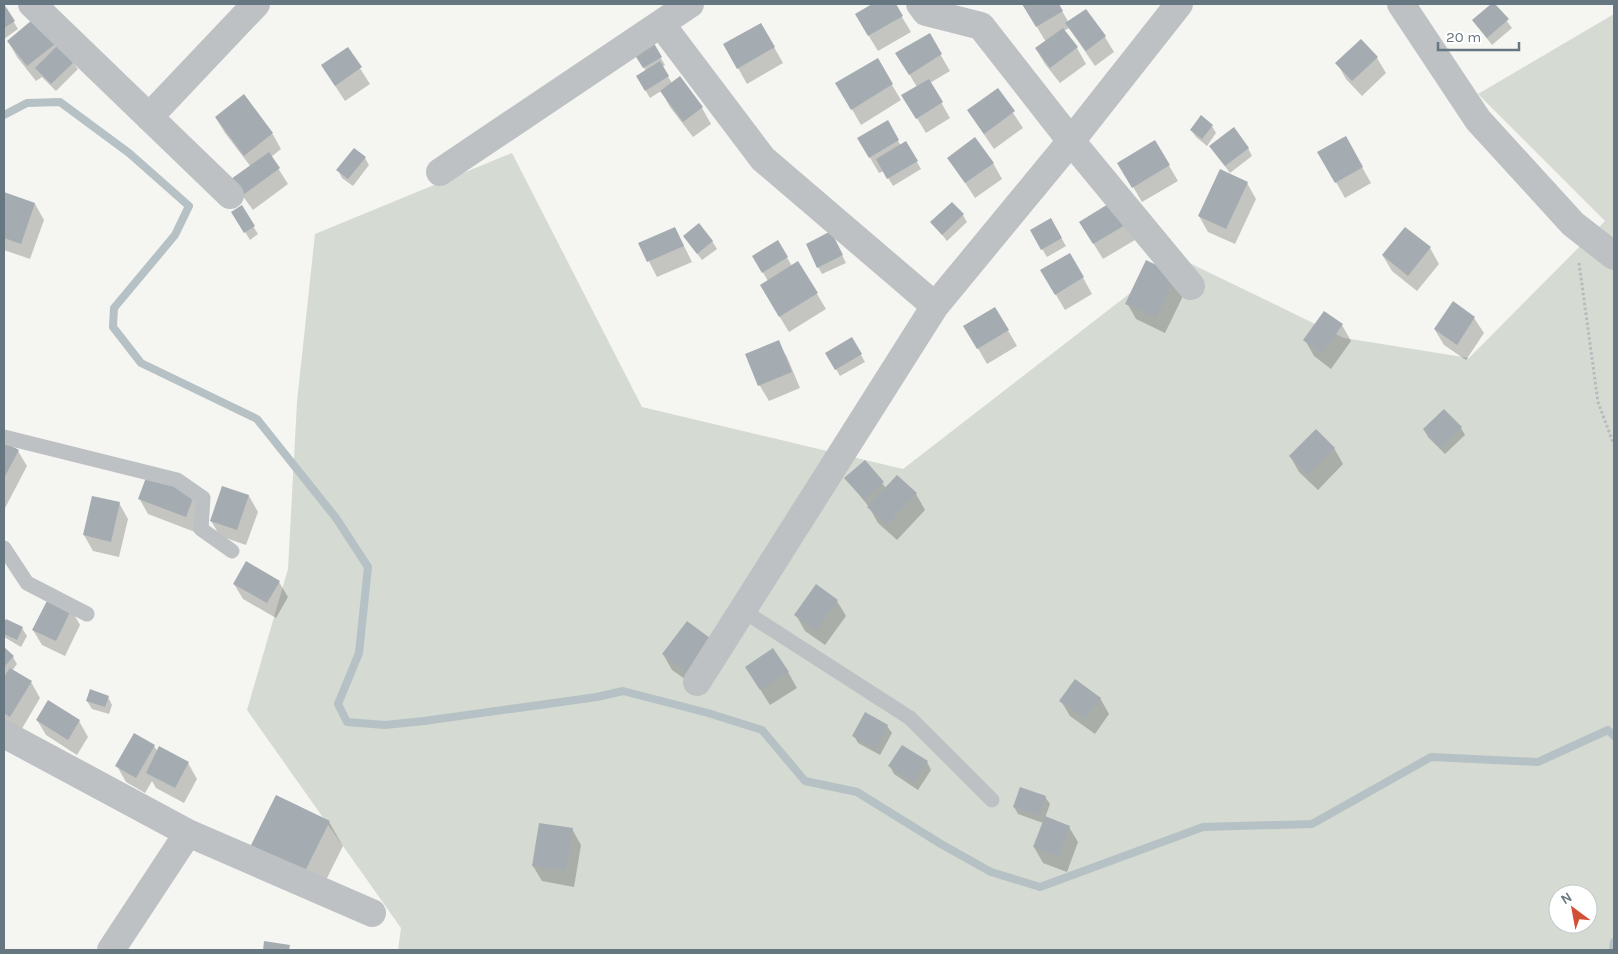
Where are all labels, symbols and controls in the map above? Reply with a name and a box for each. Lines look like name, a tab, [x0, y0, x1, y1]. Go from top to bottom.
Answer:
scale bar	[1438, 20, 1519, 52]
text: 20 m	[1446, 28, 1481, 46]
north arrow	[1548, 884, 1598, 934]
text: N	[1558, 889, 1575, 908]

